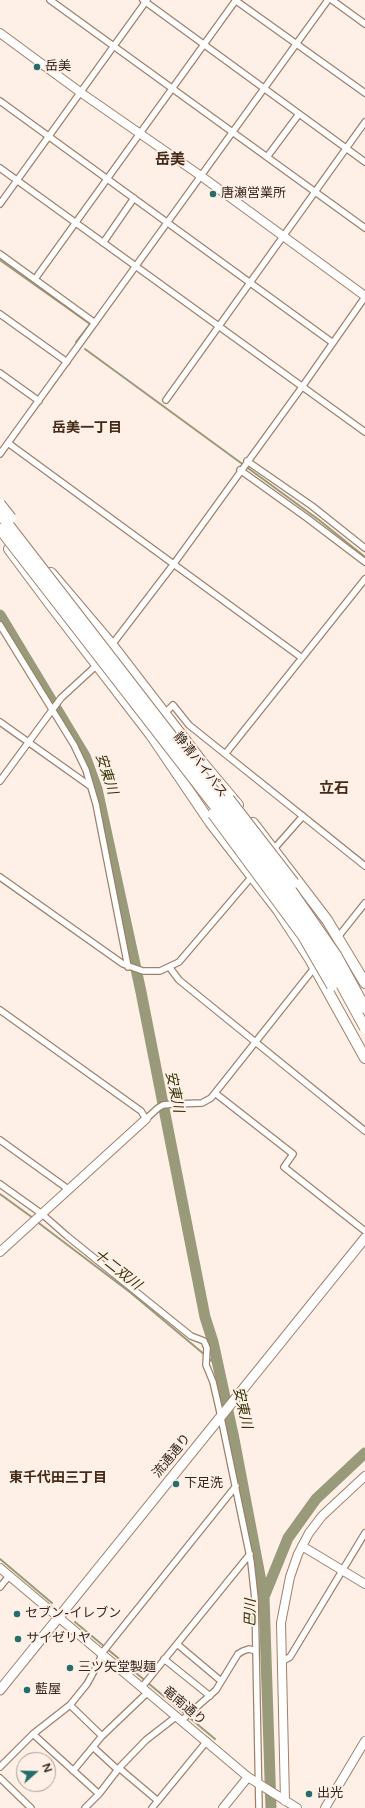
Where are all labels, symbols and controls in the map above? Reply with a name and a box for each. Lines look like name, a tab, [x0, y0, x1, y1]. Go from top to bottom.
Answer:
place label: 岳美	[45, 59, 71, 75]
marker: 岳美	[32, 62, 42, 72]
district label: 岳美	[155, 151, 185, 169]
place label: 唐瀬営業所	[221, 186, 286, 202]
marker: 唐瀬営業所	[208, 189, 218, 199]
district label: 岳美一丁目	[52, 420, 122, 436]
street label: 静清バイパス	[170, 729, 230, 801]
water label: 安東川	[92, 751, 120, 797]
district label: 立石	[319, 780, 349, 798]
water label: 安東川	[161, 1070, 187, 1114]
water label: 十二双川	[90, 1246, 144, 1294]
water label: 安東川	[229, 1386, 255, 1430]
street label: 流通通り	[150, 1431, 194, 1481]
district label: 東千代田三丁目	[9, 1470, 107, 1486]
place label: 下足洗	[184, 1476, 223, 1492]
marker: 下足洗	[171, 1479, 181, 1489]
water label: 巴川	[242, 1599, 260, 1627]
place label: セブン-イレブン	[25, 1606, 121, 1622]
marker: セブン-イレブン	[12, 1609, 22, 1619]
place label: サイゼリヤ	[26, 1631, 91, 1647]
marker: サイゼリヤ	[13, 1634, 23, 1644]
place label: 三ツ矢堂製麺	[78, 1660, 156, 1676]
marker: 三ツ矢堂製麺	[65, 1663, 75, 1673]
place label: 藍屋	[35, 1682, 61, 1698]
street label: 竜南通り	[159, 1683, 209, 1729]
marker: 藍屋	[22, 1685, 32, 1695]
north arrow	[16, 1752, 56, 1792]
text: N	[39, 1762, 54, 1774]
place label: 出光	[317, 1786, 343, 1802]
marker: 出光	[304, 1789, 314, 1799]

